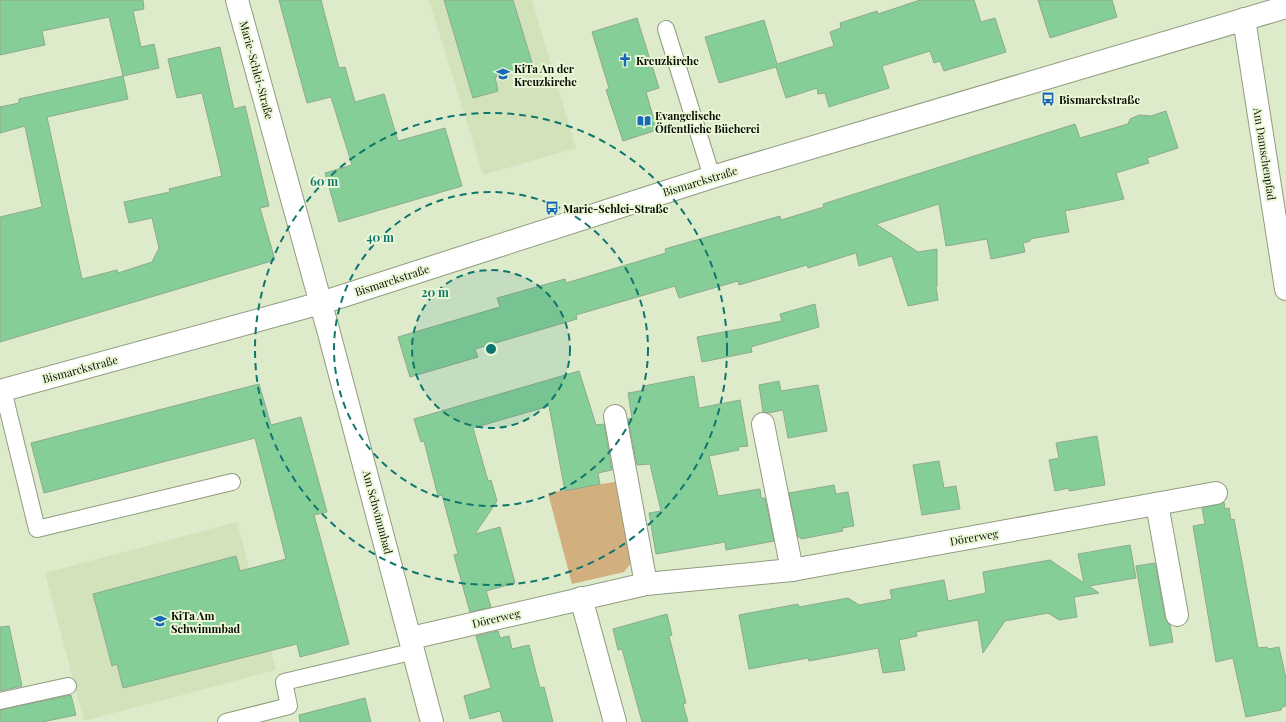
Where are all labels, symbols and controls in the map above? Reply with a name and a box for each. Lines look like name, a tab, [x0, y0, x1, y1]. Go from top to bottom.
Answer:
street label: Marie-Schlei-Straße	[237, 19, 277, 121]
church icon: Kreuzkirche	[617, 52, 633, 68]
place label: Kreuzkirche	[636, 53, 699, 68]
place label: KiTa An der Kreuzkirche	[514, 61, 577, 89]
school or university icon: KiTa An der Kreuzkirche	[495, 66, 511, 82]
bus stop icon: Bismarckstraße	[1040, 91, 1056, 107]
place label: Bismarckstraße	[1059, 92, 1140, 107]
street label: Am Damschenpfad	[1250, 106, 1280, 202]
place label: Evangelische Öffentliche Bücherei	[655, 108, 760, 136]
library icon: Evangelische Öffentliche Bücherei	[636, 113, 652, 129]
street label: Bismarckstraße	[661, 162, 740, 199]
text: 60 m	[310, 173, 338, 189]
bus stop icon: Marie-Schlei-Straße	[544, 200, 560, 216]
place label: Marie-Schlei-Straße	[563, 201, 669, 216]
text: 40 m	[366, 229, 394, 245]
street label: Bismarckstraße	[353, 261, 432, 299]
text: 20 m	[421, 284, 449, 300]
centre of rings	[484, 342, 498, 356]
street label: Bismarckstraße	[41, 352, 120, 386]
street label: Am Schwimmbad	[359, 467, 397, 556]
street label: Dörerweg	[949, 525, 1000, 549]
street label: Dörerweg	[471, 605, 522, 631]
place label: KiTa Am Schwimmbad	[171, 608, 241, 636]
school or university icon: KiTa Am Schwimmbad	[152, 613, 168, 629]

